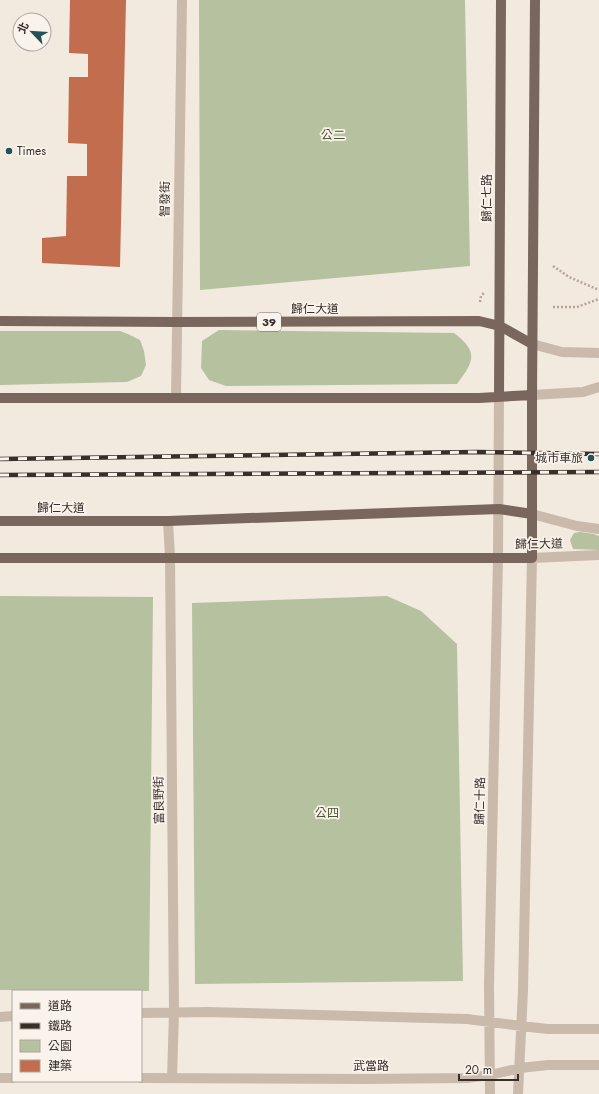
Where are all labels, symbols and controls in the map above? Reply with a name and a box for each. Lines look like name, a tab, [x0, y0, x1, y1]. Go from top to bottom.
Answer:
north arrow	[12, 12, 52, 52]
text: 北	[13, 19, 33, 36]
park label: 公二	[321, 126, 345, 144]
place label: Times	[17, 142, 46, 160]
marker: Times	[4, 146, 14, 156]
street label: 歸仁七路	[478, 174, 496, 222]
street label: 智發街	[156, 181, 174, 217]
street label: 歸仁大道	[291, 300, 339, 318]
road number: 39	[257, 313, 281, 331]
place label: 城市車旅	[535, 449, 583, 467]
marker: 城市車旅	[586, 453, 596, 463]
street label: 歸仁大道	[37, 499, 85, 517]
street label: 歸仁大道	[515, 535, 563, 553]
street label: 富良野街	[150, 776, 168, 824]
street label: 歸仁十路	[471, 777, 489, 825]
park label: 公四	[315, 804, 339, 822]
legend	[12, 990, 142, 1082]
text: 道路	[48, 997, 72, 1015]
text: 鐵路	[48, 1017, 72, 1035]
text: 公園	[48, 1037, 72, 1055]
scale bar	[459, 1056, 518, 1082]
text: 建築	[48, 1057, 72, 1075]
street label: 武當路	[353, 1057, 389, 1075]
text: 20 m	[465, 1061, 492, 1079]

